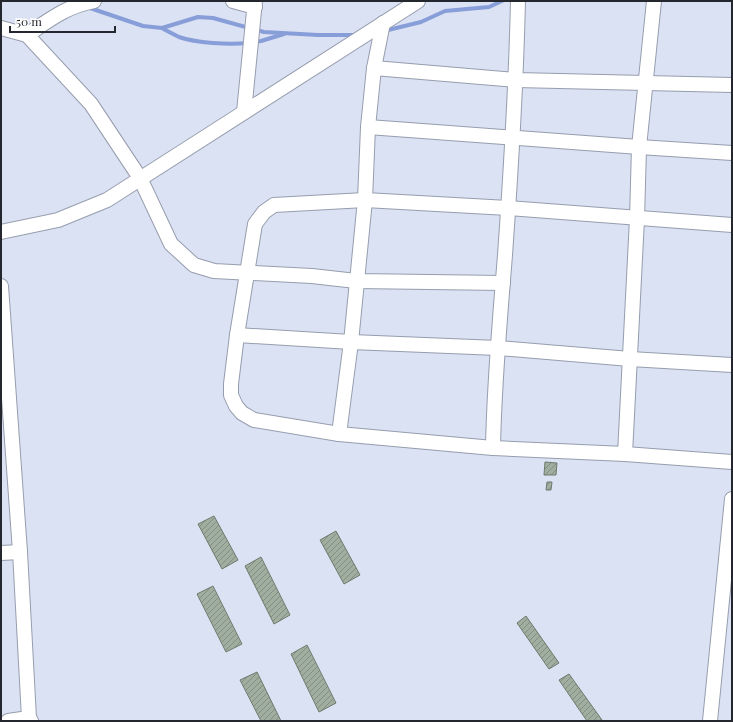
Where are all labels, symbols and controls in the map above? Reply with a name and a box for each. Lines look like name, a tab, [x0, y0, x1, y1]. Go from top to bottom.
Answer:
scale bar	[10, 8, 115, 34]
text: 50 m	[16, 13, 42, 29]

